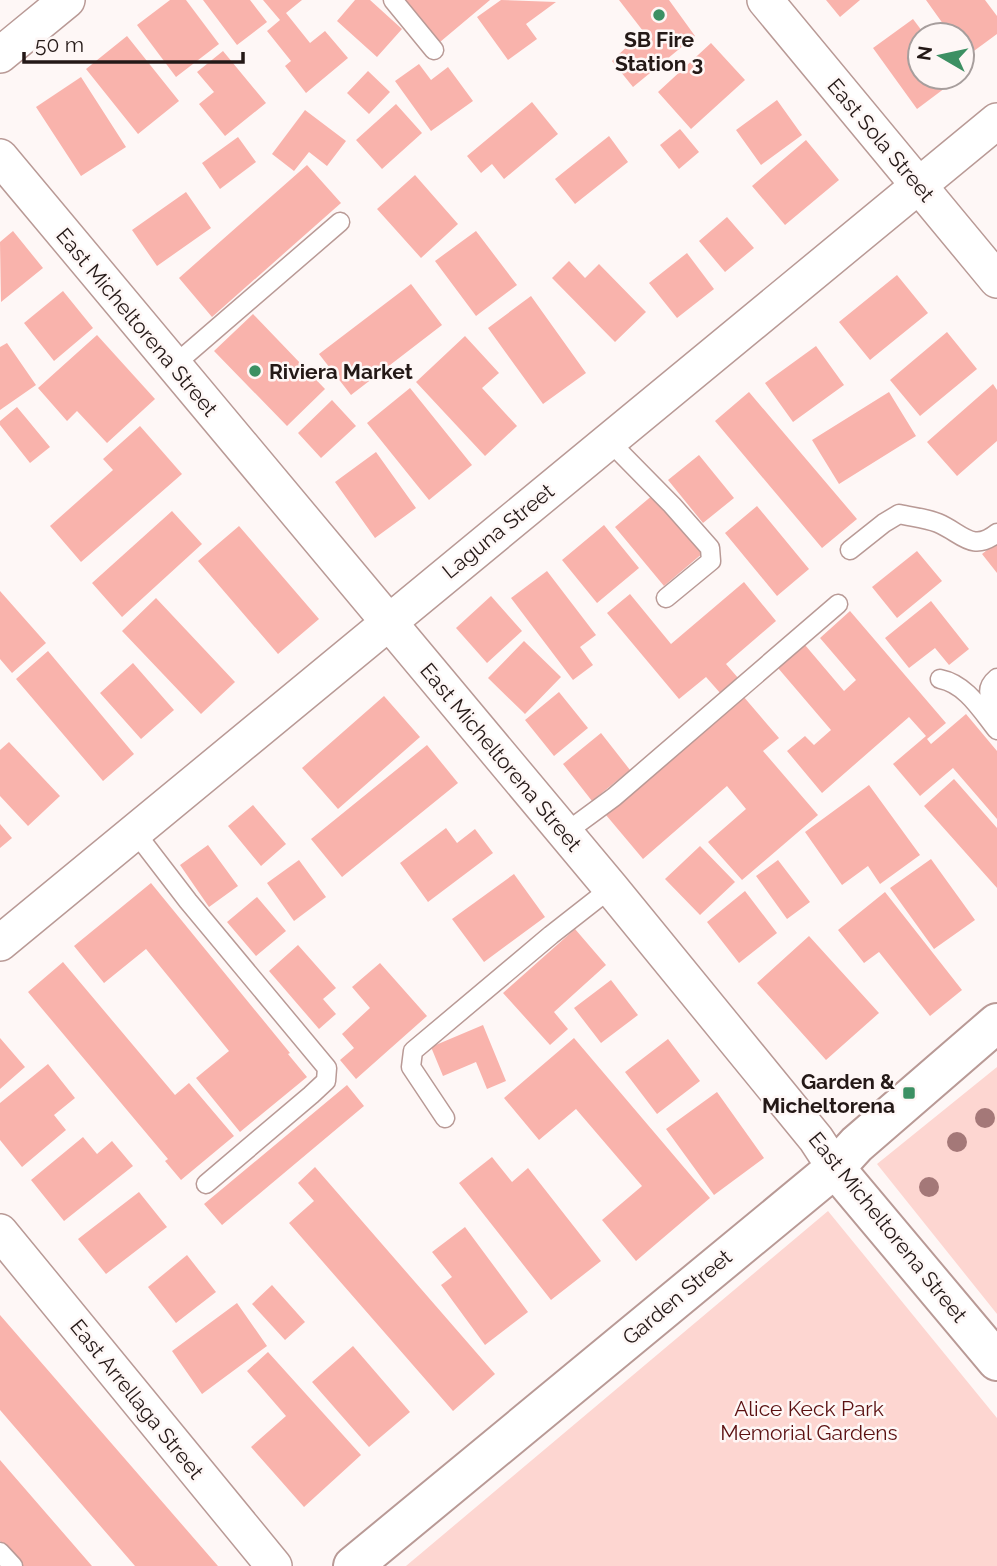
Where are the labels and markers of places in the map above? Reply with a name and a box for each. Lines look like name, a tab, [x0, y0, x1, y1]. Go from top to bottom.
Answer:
marker: SB Fire Station 3	[651, 7, 667, 23]
place label: SB Fire Station 3	[615, 27, 703, 76]
place label: Riviera Market	[269, 359, 413, 384]
marker: Riviera Market	[247, 363, 263, 379]
place label: Garden & Micheltorena	[762, 1069, 895, 1118]
marker: Garden & Micheltorena	[901, 1085, 917, 1101]

